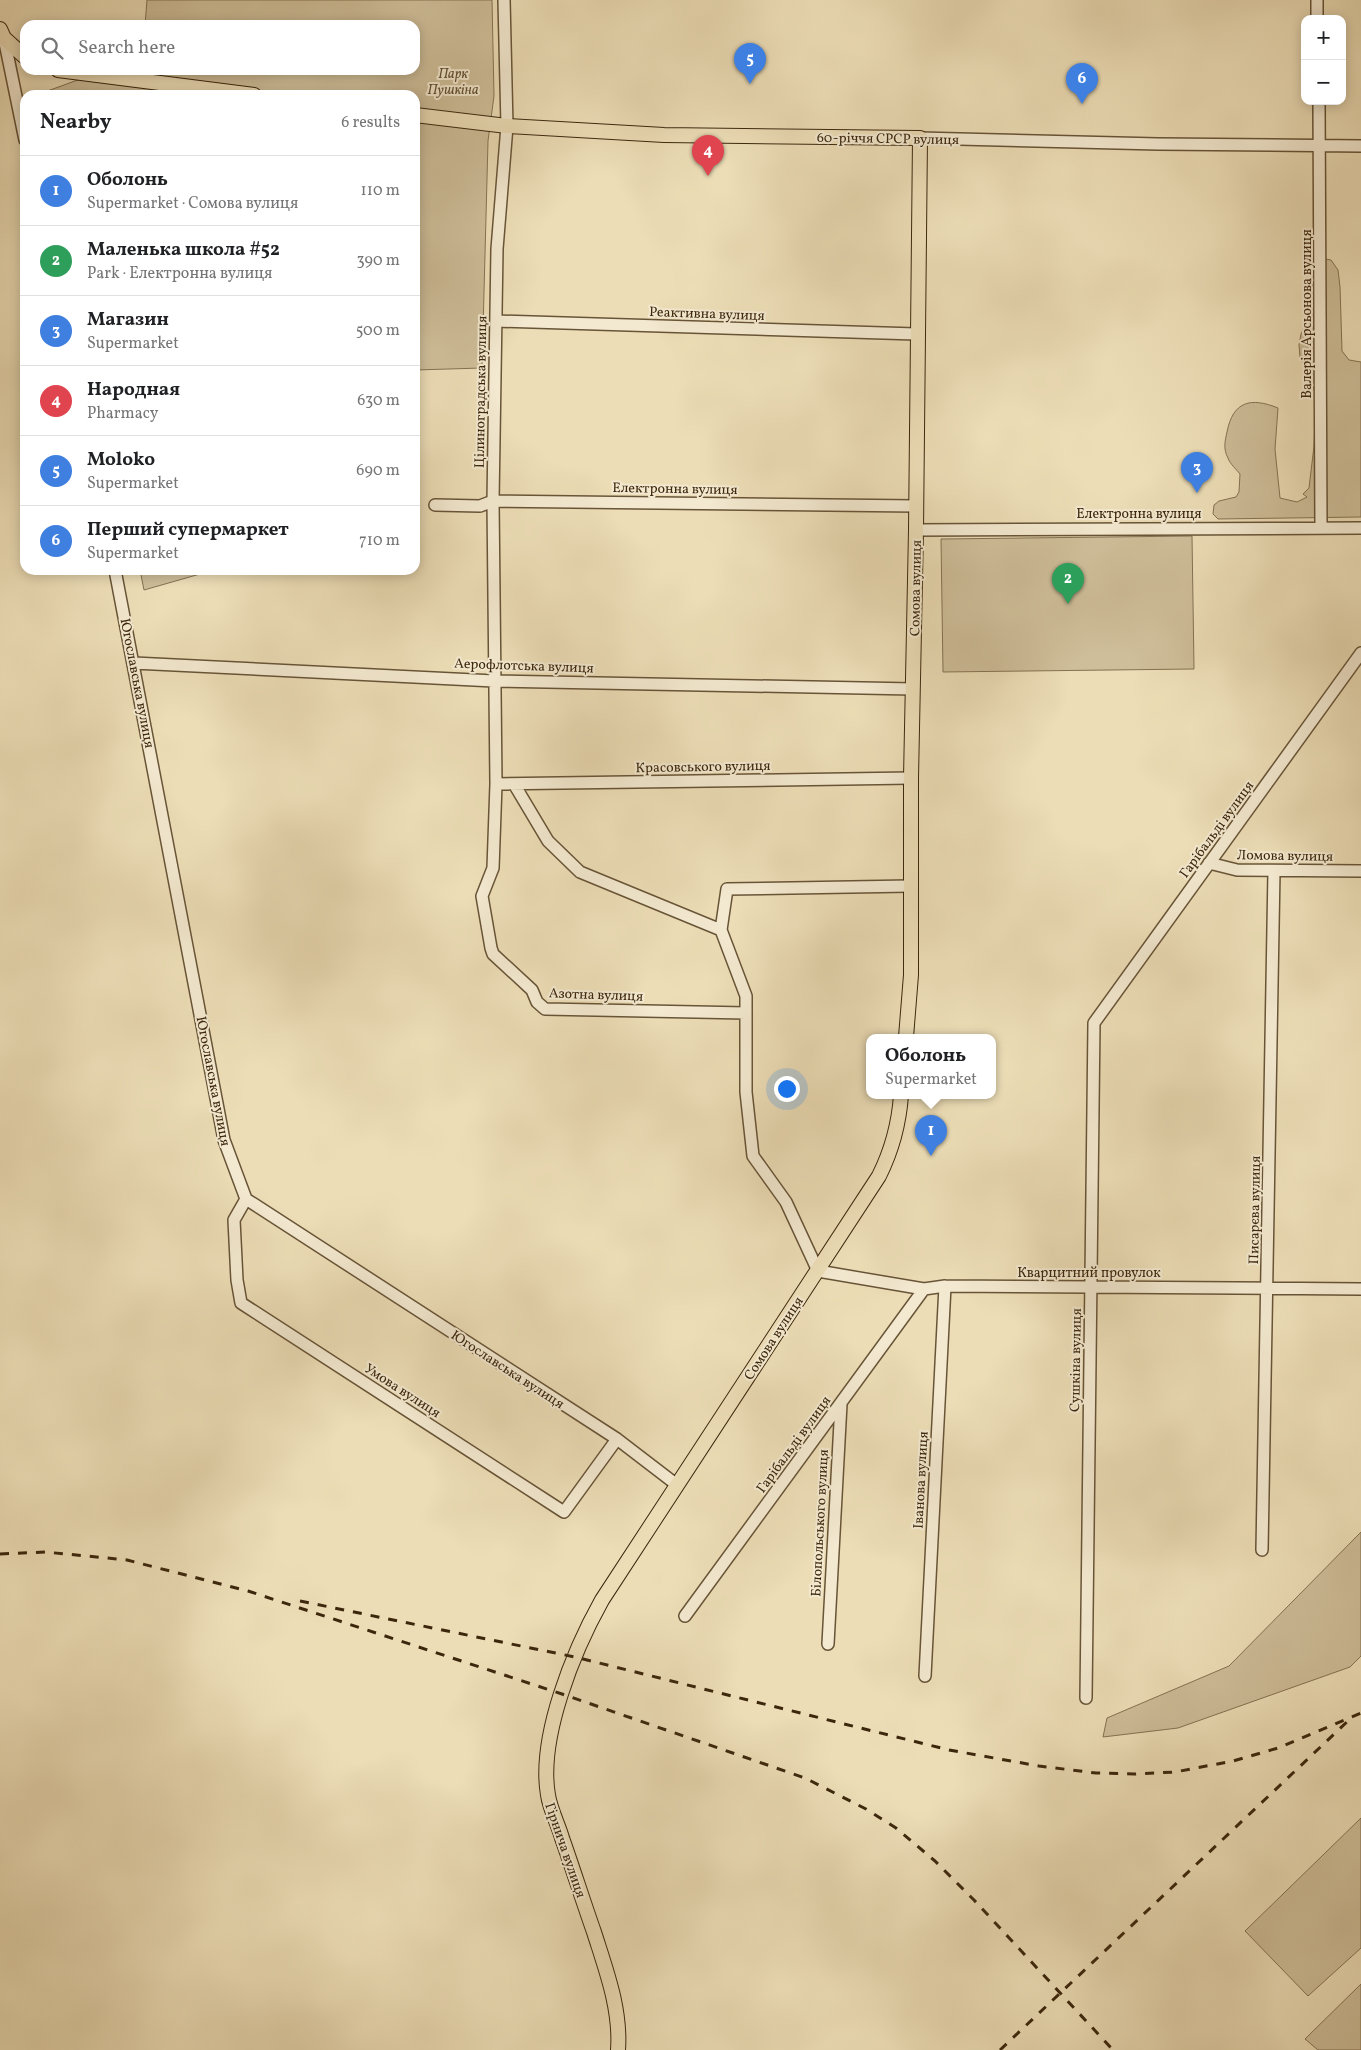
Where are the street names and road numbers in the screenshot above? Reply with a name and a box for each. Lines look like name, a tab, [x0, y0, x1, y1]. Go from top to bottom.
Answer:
street label: 60-річчя СРСР вулиця	[817, 129, 959, 150]
street label: Валерія Арсьонова вулиця	[1298, 229, 1317, 399]
street label: Реактивна вулиця	[649, 303, 765, 326]
street label: Цілиноградська вулиця	[471, 316, 492, 468]
street label: Електронна вулиця	[612, 479, 738, 500]
street label: Електронна вулиця	[1076, 505, 1202, 524]
street label: Сомова вулиця	[906, 540, 927, 636]
street label: Югославська вулиця	[115, 617, 158, 750]
street label: Аерофлотська вулиця	[454, 655, 594, 678]
street label: Красовського вулиця	[635, 757, 771, 778]
street label: Гарібальді вулиця	[1176, 778, 1259, 882]
street label: Ломова вулиця	[1237, 846, 1333, 867]
street label: Азотна вулиця	[548, 984, 643, 1007]
street label: Югославська вулиця	[191, 1015, 234, 1148]
street label: Писарєва вулиця	[1245, 1155, 1266, 1265]
street label: Кварцитний провулок	[1017, 1264, 1161, 1283]
street label: Сомова вулиця	[740, 1293, 808, 1384]
street label: Сушкіна вулиця	[1066, 1308, 1087, 1412]
street label: Югославська вулиця	[447, 1326, 568, 1414]
street label: Умова вулиця	[360, 1359, 444, 1423]
street label: Гарібальді вулиця	[753, 1393, 836, 1497]
street label: Іванова вулиця	[909, 1431, 934, 1529]
street label: Білопольського вулиця	[807, 1449, 834, 1597]
street label: Гірнича вулиця	[539, 1800, 590, 1901]

